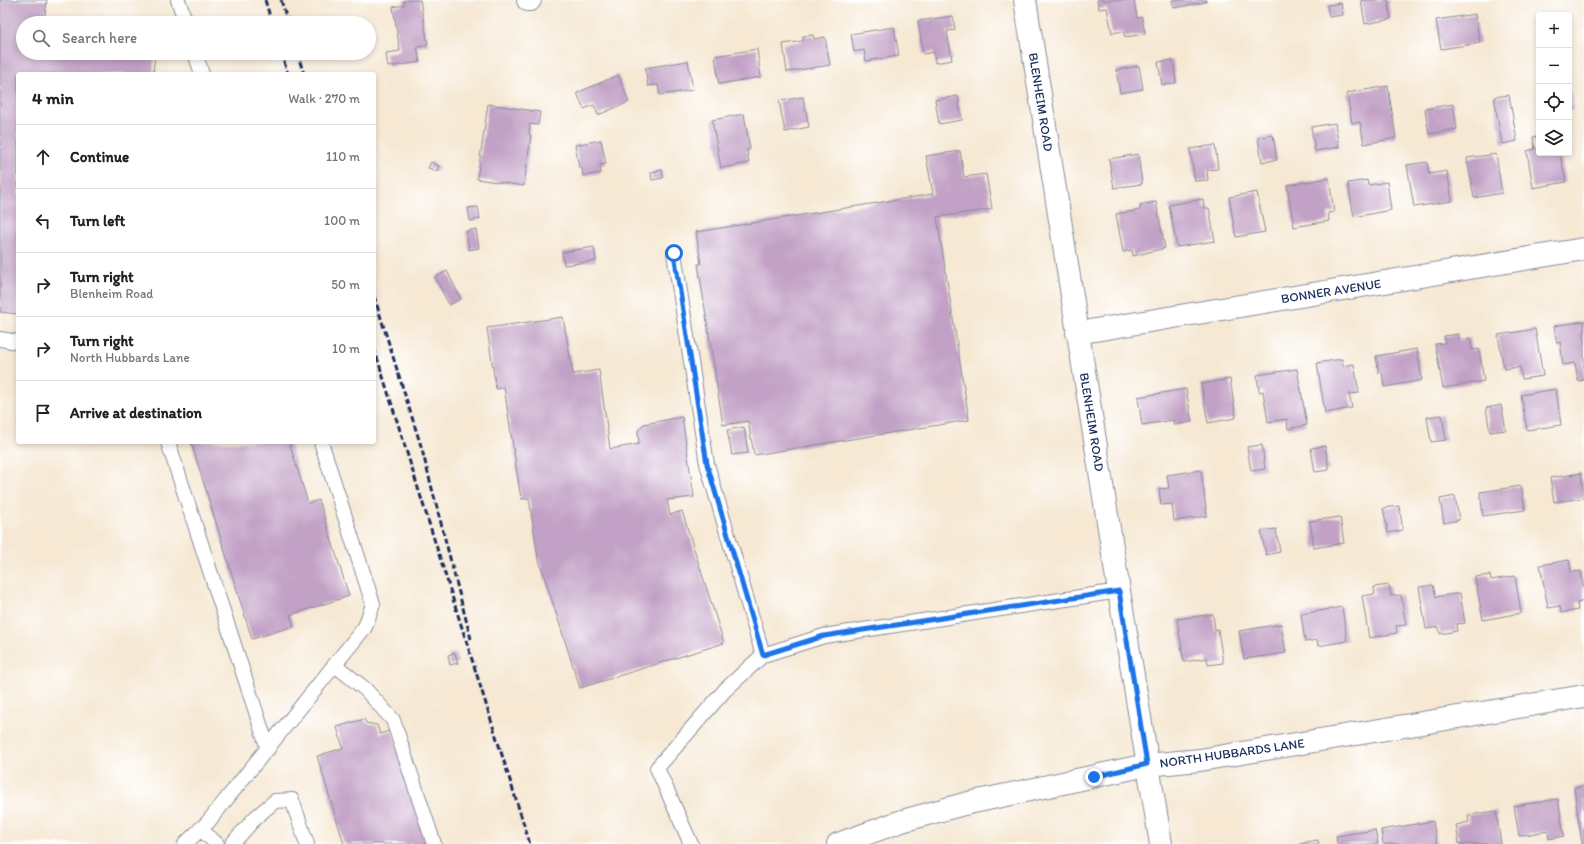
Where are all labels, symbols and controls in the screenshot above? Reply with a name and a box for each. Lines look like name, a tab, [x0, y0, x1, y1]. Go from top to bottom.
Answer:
map controls	[1536, 12, 1572, 156]
button: +	[1536, 12, 1572, 48]
search box	[16, 16, 376, 60]
icon: search	[30, 27, 52, 49]
text: Search here	[62, 29, 137, 47]
button: −	[1536, 48, 1572, 84]
street label: BLENHEIM ROAD	[1026, 52, 1056, 153]
button: locate	[1536, 84, 1572, 120]
text: 4 min	[32, 88, 74, 108]
text: Walk · 270 m	[288, 91, 360, 106]
button: layers	[1536, 120, 1572, 156]
icon: ahead	[32, 146, 54, 168]
text: Continue	[70, 148, 129, 166]
text: 110 m	[326, 149, 360, 164]
icon: left	[32, 210, 54, 232]
text: Turn left	[70, 212, 125, 230]
text: 100 m	[324, 213, 360, 228]
route start	[665, 244, 683, 262]
text: Turn right	[70, 268, 134, 286]
icon: right	[32, 274, 54, 296]
street label: BONNER AVENUE	[1280, 276, 1382, 306]
text: 50 m	[331, 277, 360, 292]
text: Blenheim Road	[70, 286, 153, 301]
text: Turn right	[70, 332, 134, 350]
icon: right	[32, 338, 54, 360]
text: 10 m	[332, 341, 360, 356]
text: North Hubbards Lane	[70, 350, 190, 365]
street label: BLENHEIM ROAD	[1077, 372, 1107, 473]
icon: arrive	[32, 402, 54, 424]
text: Arrive at destination	[70, 404, 202, 422]
street label: NORTH HUBBARDS LANE	[1159, 735, 1305, 771]
route end	[1085, 768, 1103, 786]

